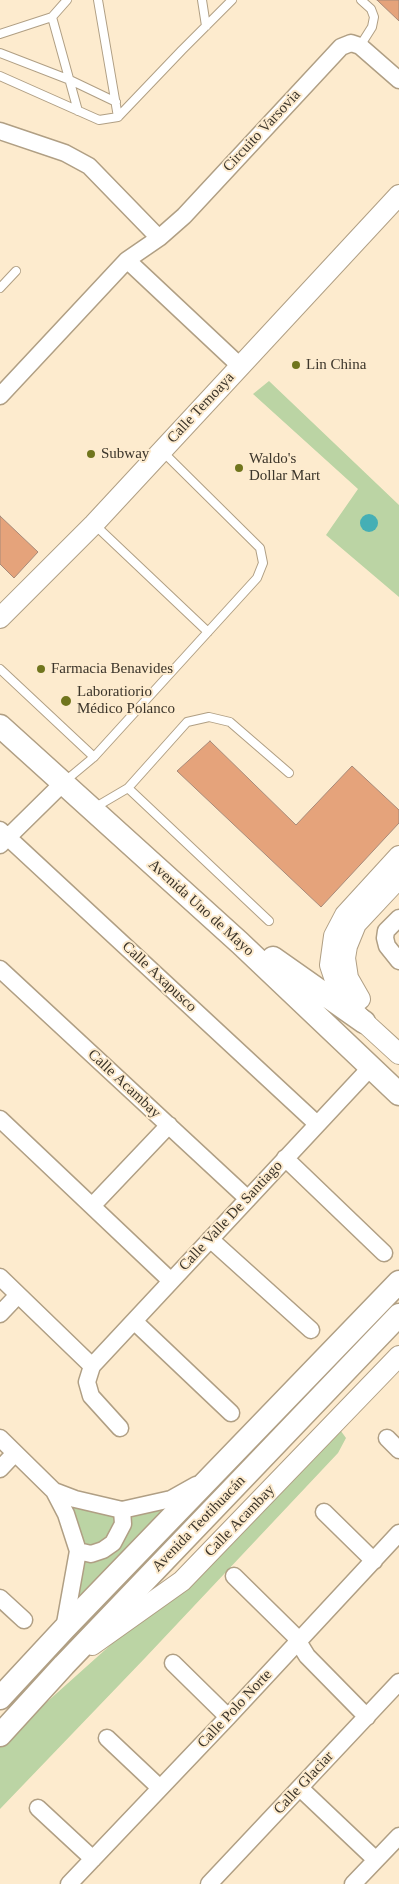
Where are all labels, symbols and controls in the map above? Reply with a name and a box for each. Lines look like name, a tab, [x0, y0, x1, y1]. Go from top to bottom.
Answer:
street label: Circuito Varsovia	[219, 86, 305, 176]
place label: Lin China	[306, 356, 366, 374]
marker: Lin China	[290, 359, 302, 371]
street label: Calle Temoaya	[164, 369, 238, 447]
place label: Subway	[101, 445, 149, 463]
marker: Subway	[85, 448, 97, 460]
place label: Waldo's Dollar Mart	[249, 450, 320, 485]
marker: Waldo's Dollar Mart	[233, 462, 245, 474]
place label: Farmacia Benavides	[51, 660, 173, 678]
marker: Farmacia Benavides	[35, 663, 47, 675]
place label: Laboratiorio Médico Polanco	[77, 683, 175, 718]
marker: Laboratiorio Médico Polanco	[59, 694, 73, 708]
street label: Avenida Uno de Mayo	[144, 856, 258, 960]
street label: Calle Axapusco	[118, 938, 200, 1016]
street label: Calle Acambay	[84, 1046, 164, 1122]
street label: Calle Valle De Santiago	[175, 1157, 287, 1275]
street label: Avenida Teotihuacán	[149, 1472, 249, 1576]
street label: Calle Acambay	[201, 1481, 279, 1561]
street label: Calle Polo Norte	[194, 1666, 276, 1752]
street label: Calle Glaciar	[270, 1748, 338, 1818]

